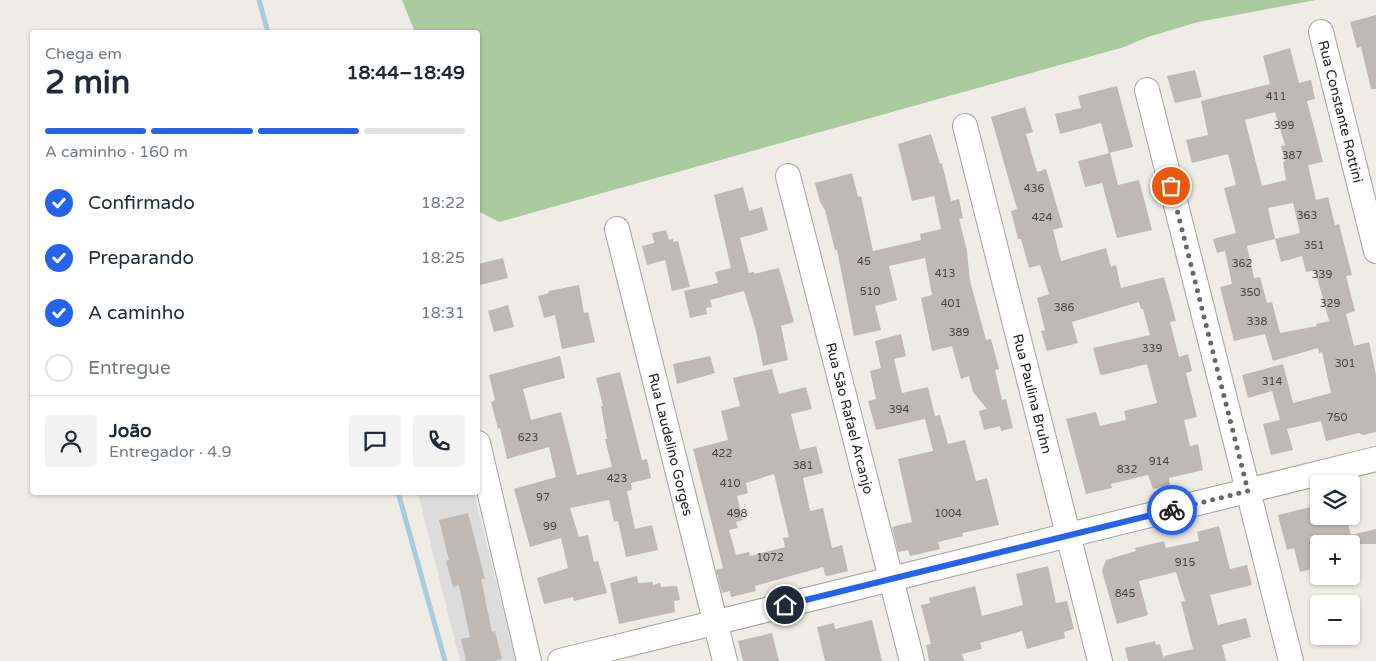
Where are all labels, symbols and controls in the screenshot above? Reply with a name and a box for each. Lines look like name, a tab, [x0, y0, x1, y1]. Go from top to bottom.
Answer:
street label: Rua Constante Rottini	[1314, 39, 1367, 185]
text: Chega em	[45, 44, 122, 64]
text: 18:44–18:49	[346, 62, 465, 84]
text: 2 min	[45, 64, 130, 102]
house number: 411	[1266, 90, 1286, 103]
house number: 399	[1274, 119, 1294, 132]
text: A caminho · 160 m	[45, 142, 188, 162]
house number: 387	[1282, 149, 1302, 162]
pin	[1150, 165, 1192, 207]
icon: bag	[1157, 172, 1185, 200]
house number: 436	[1024, 182, 1044, 195]
icon: check	[45, 189, 73, 217]
text: Confirmado	[88, 192, 195, 214]
text: 18:22	[421, 193, 465, 213]
house number: 363	[1297, 209, 1317, 222]
house number: 424	[1032, 211, 1052, 224]
house number: 351	[1304, 239, 1324, 252]
icon: check	[45, 244, 73, 272]
text: Preparando	[88, 247, 194, 269]
text: 18:25	[421, 248, 465, 268]
house number: 45	[857, 255, 871, 268]
house number: 362	[1232, 257, 1252, 270]
house number: 413	[935, 267, 955, 280]
house number: 339	[1312, 268, 1332, 281]
house number: 510	[860, 285, 880, 298]
house number: 350	[1240, 286, 1260, 299]
house number: 401	[941, 297, 961, 310]
house number: 329	[1320, 297, 1340, 310]
icon: check	[45, 299, 73, 327]
house number: 386	[1054, 301, 1074, 314]
text: A caminho	[88, 302, 185, 324]
text: 18:31	[421, 303, 465, 323]
house number: 338	[1247, 315, 1267, 328]
house number: 389	[949, 326, 969, 339]
street label: Rua Paulina Bruhn	[1009, 332, 1055, 455]
street label: Rua São Rafael Arcanjo	[822, 341, 877, 496]
house number: 339	[1142, 342, 1162, 355]
text: Entregue	[88, 357, 171, 379]
house number: 301	[1335, 357, 1355, 370]
street label: Rua Laudelino Gorges	[644, 371, 696, 518]
house number: 314	[1262, 375, 1282, 388]
house number: 394	[889, 403, 909, 416]
house number: 750	[1327, 411, 1347, 424]
button: person	[45, 415, 97, 467]
button: chat	[349, 415, 401, 467]
button: phone	[413, 415, 465, 467]
text: João	[109, 420, 152, 442]
house number: 623	[518, 431, 538, 444]
text: Entregador · 4.9	[109, 442, 231, 462]
house number: 422	[712, 447, 732, 460]
house number: 914	[1149, 455, 1169, 468]
house number: 381	[793, 459, 813, 472]
house number: 832	[1117, 463, 1137, 476]
house number: 423	[607, 472, 627, 485]
map controls	[1310, 475, 1360, 645]
button: layers	[1310, 475, 1360, 525]
house number: 410	[720, 477, 740, 490]
courier	[1147, 485, 1197, 535]
house number: 97	[536, 491, 550, 504]
icon: bike	[1158, 496, 1186, 524]
house number: 498	[727, 507, 747, 520]
house number: 1004	[934, 507, 962, 520]
house number: 99	[543, 520, 557, 533]
button: +	[1310, 535, 1360, 585]
house number: 1072	[756, 551, 784, 564]
house number: 915	[1175, 556, 1195, 569]
pin	[764, 584, 806, 626]
house number: 845	[1115, 587, 1135, 600]
icon: home	[771, 591, 799, 619]
button: −	[1310, 595, 1360, 645]

